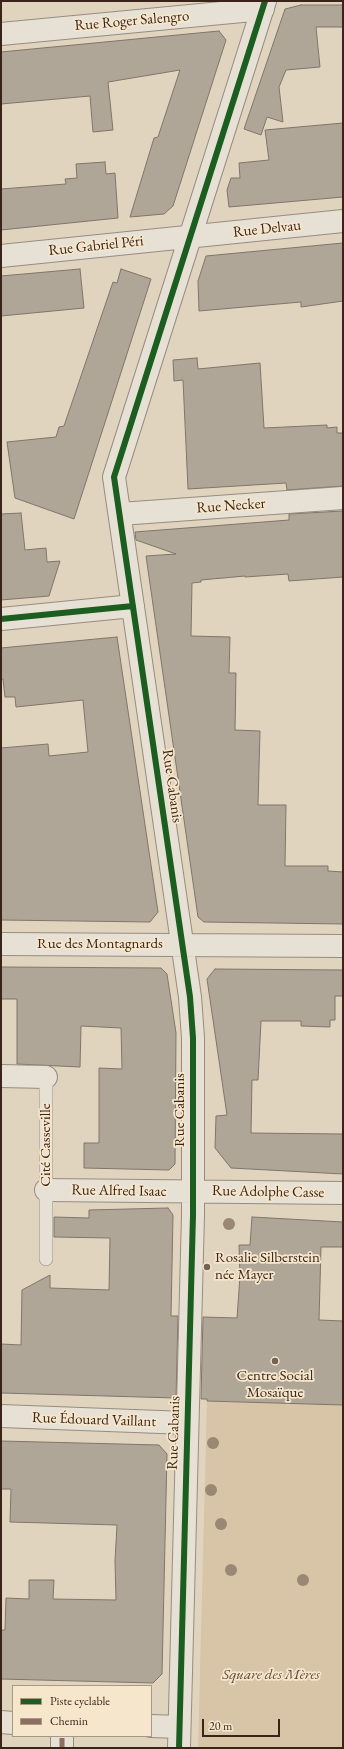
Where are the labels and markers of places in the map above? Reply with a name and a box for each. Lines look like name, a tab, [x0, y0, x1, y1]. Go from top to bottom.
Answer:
place label: Rosalie Silberstein née Mayer	[215, 1249, 320, 1284]
marker: Rosalie Silberstein née Mayer	[202, 1262, 212, 1272]
marker: Centre Social Mosaïque	[270, 1356, 280, 1366]
place label: Centre Social Mosaïque	[237, 1367, 313, 1402]

